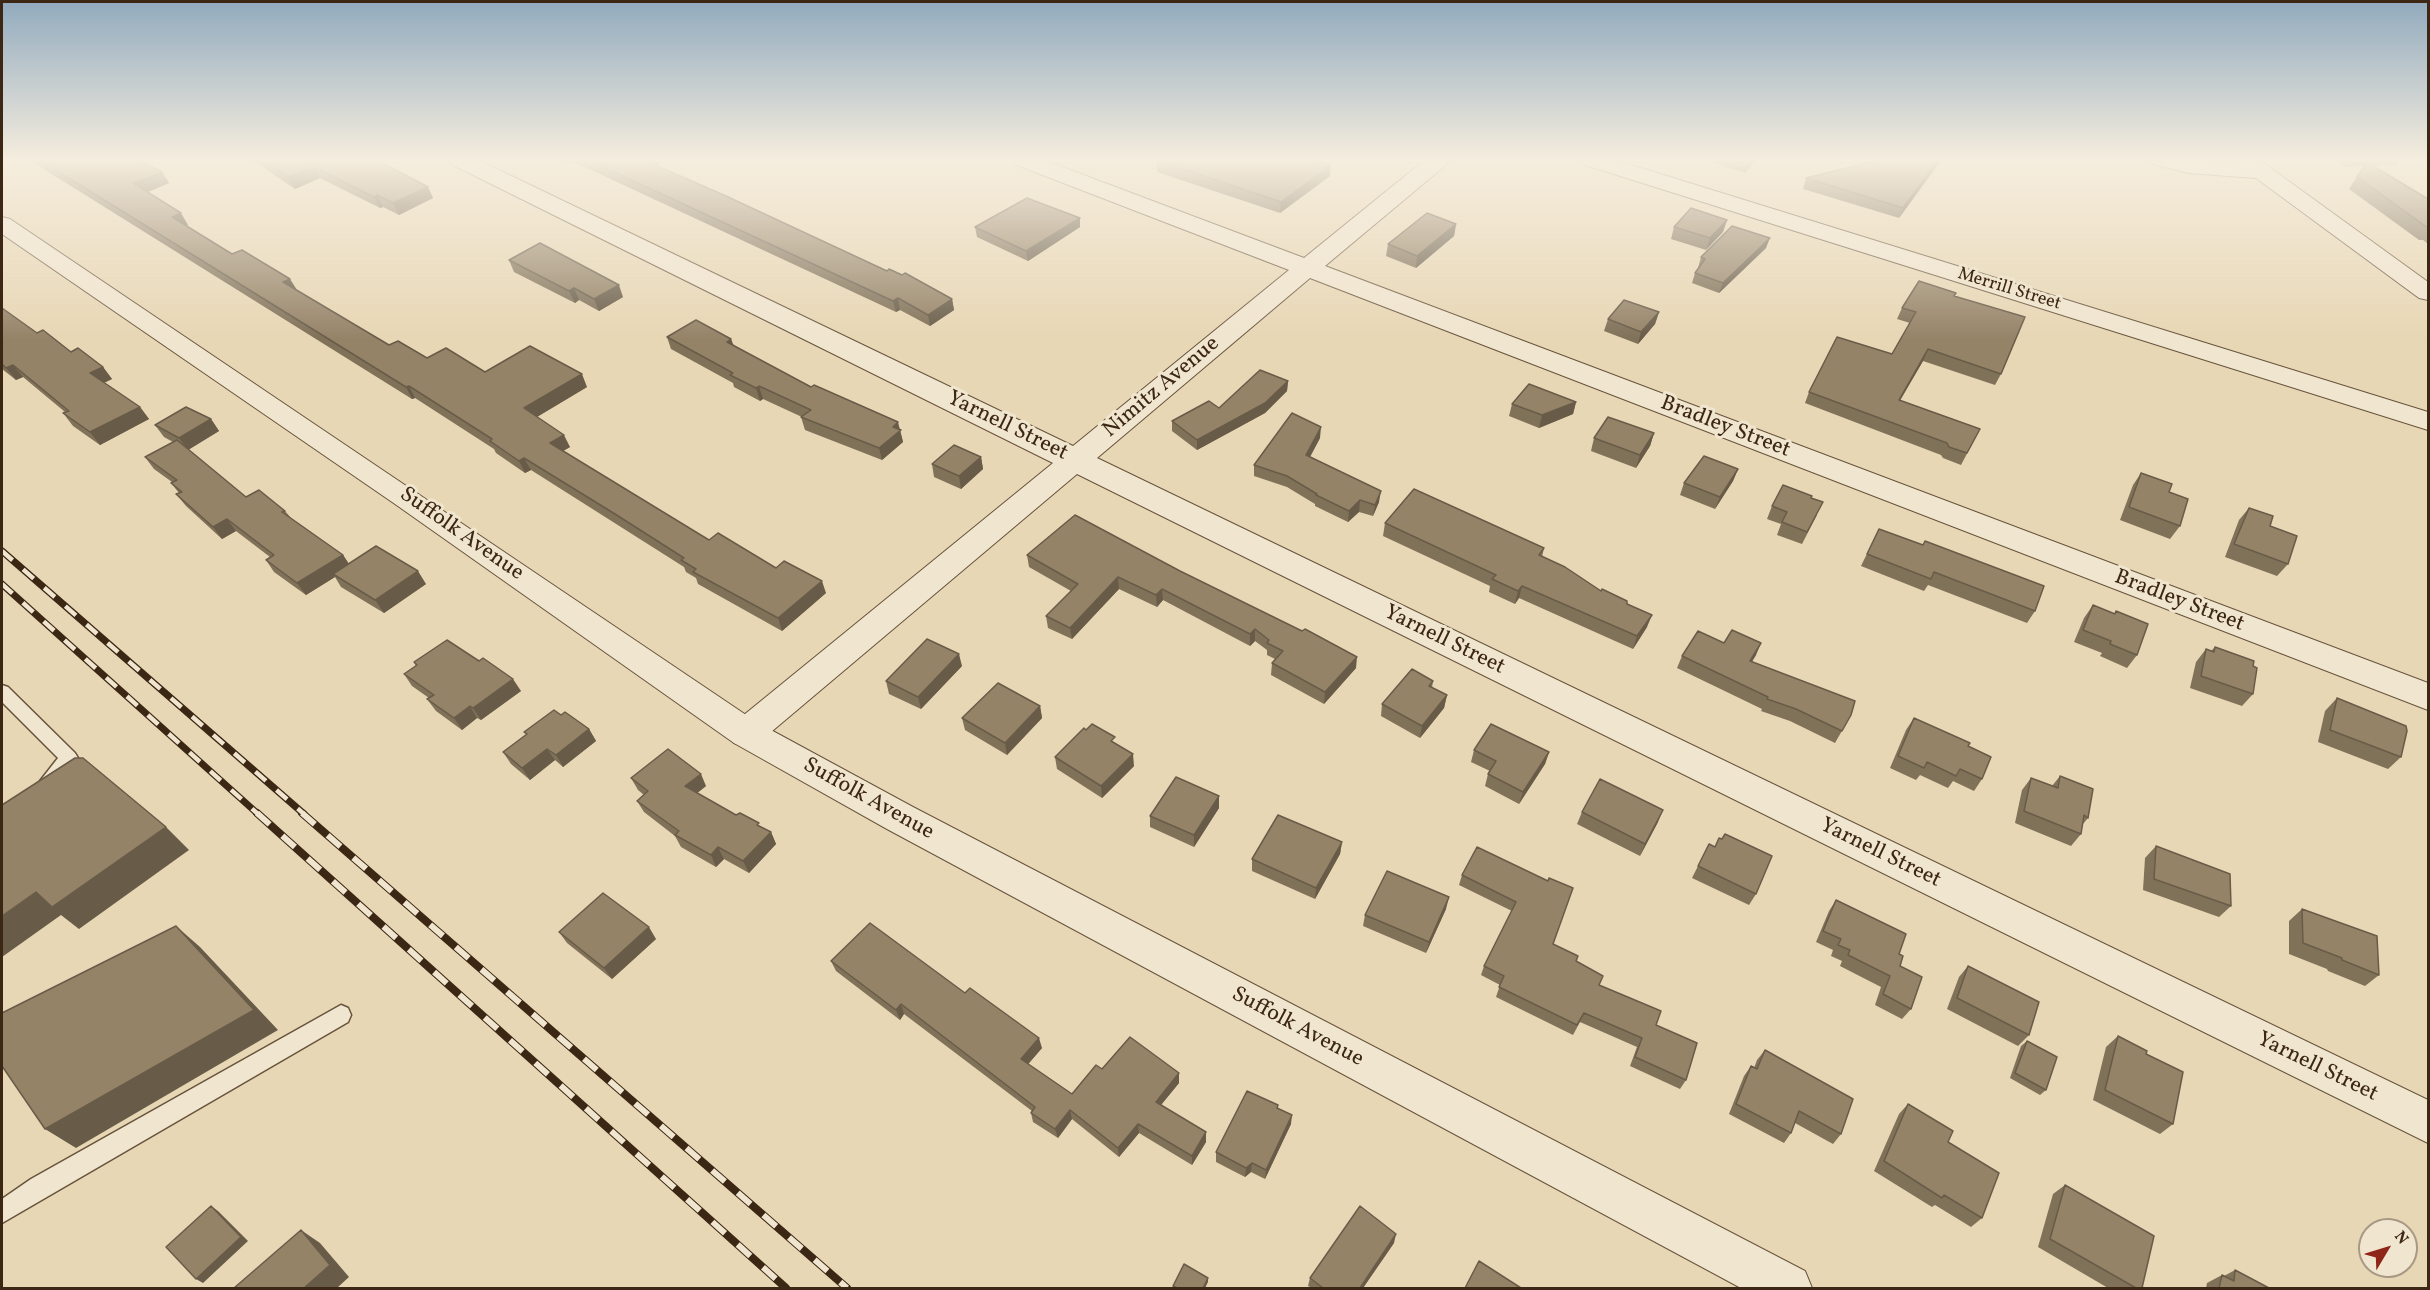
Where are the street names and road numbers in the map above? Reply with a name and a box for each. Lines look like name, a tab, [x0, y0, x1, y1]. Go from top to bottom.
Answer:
street label: Merrill Street	[1955, 264, 2063, 316]
street label: Nimitz Avenue	[1098, 332, 1226, 444]
street label: Yarnell Street	[942, 386, 1072, 468]
street label: Bradley Street	[1656, 391, 1794, 465]
street label: Suffolk Avenue	[394, 482, 528, 588]
street label: Bradley Street	[2110, 565, 2248, 639]
street label: Yarnell Street	[1379, 600, 1509, 682]
street label: Suffolk Avenue	[798, 753, 938, 847]
street label: Yarnell Street	[1815, 813, 1945, 895]
street label: Suffolk Avenue	[1227, 982, 1367, 1074]
street label: Yarnell Street	[2252, 1027, 2382, 1109]

